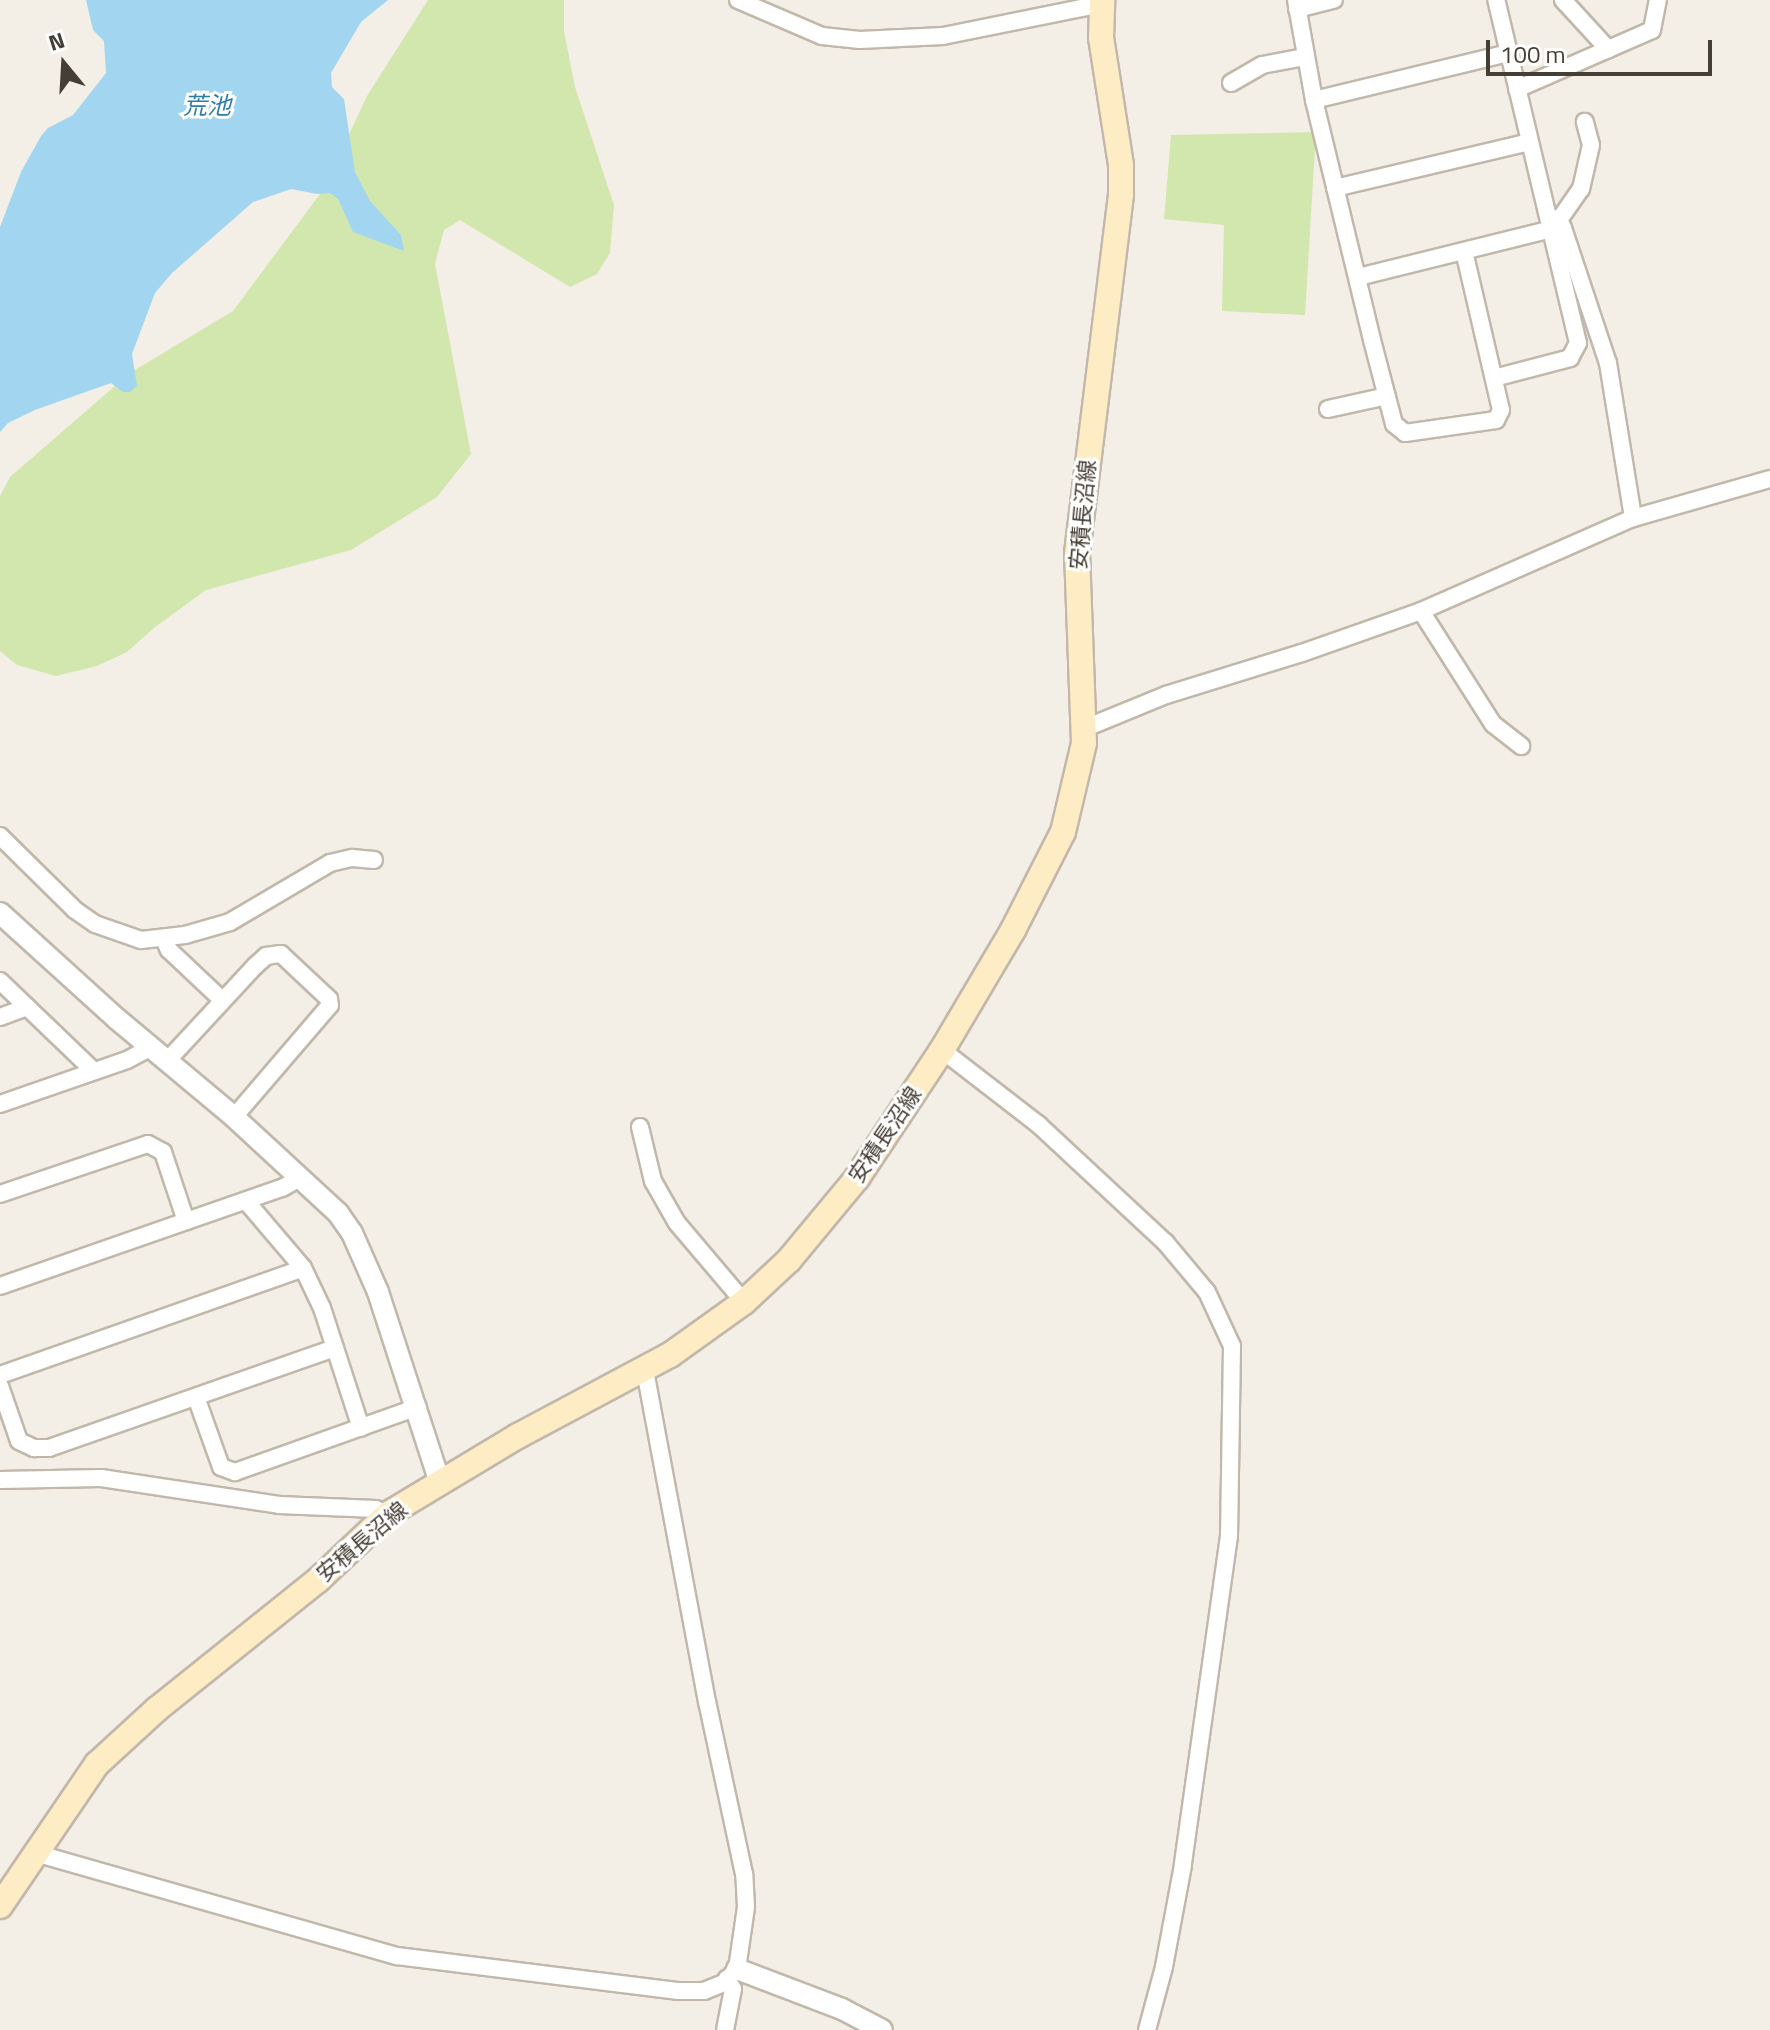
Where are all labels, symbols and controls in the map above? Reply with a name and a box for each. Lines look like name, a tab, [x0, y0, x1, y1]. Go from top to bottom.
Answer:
text: N	[44, 23, 69, 60]
north arrow	[24, 24, 104, 104]
scale bar	[1490, 24, 1716, 74]
text: 100 m	[1500, 36, 1566, 72]
water label: 荒池	[183, 92, 231, 120]
street label: 安積長沼線	[1065, 459, 1101, 571]
street label: 安積長沼線	[843, 1082, 927, 1188]
street label: 安積長沼線	[311, 1497, 413, 1587]

